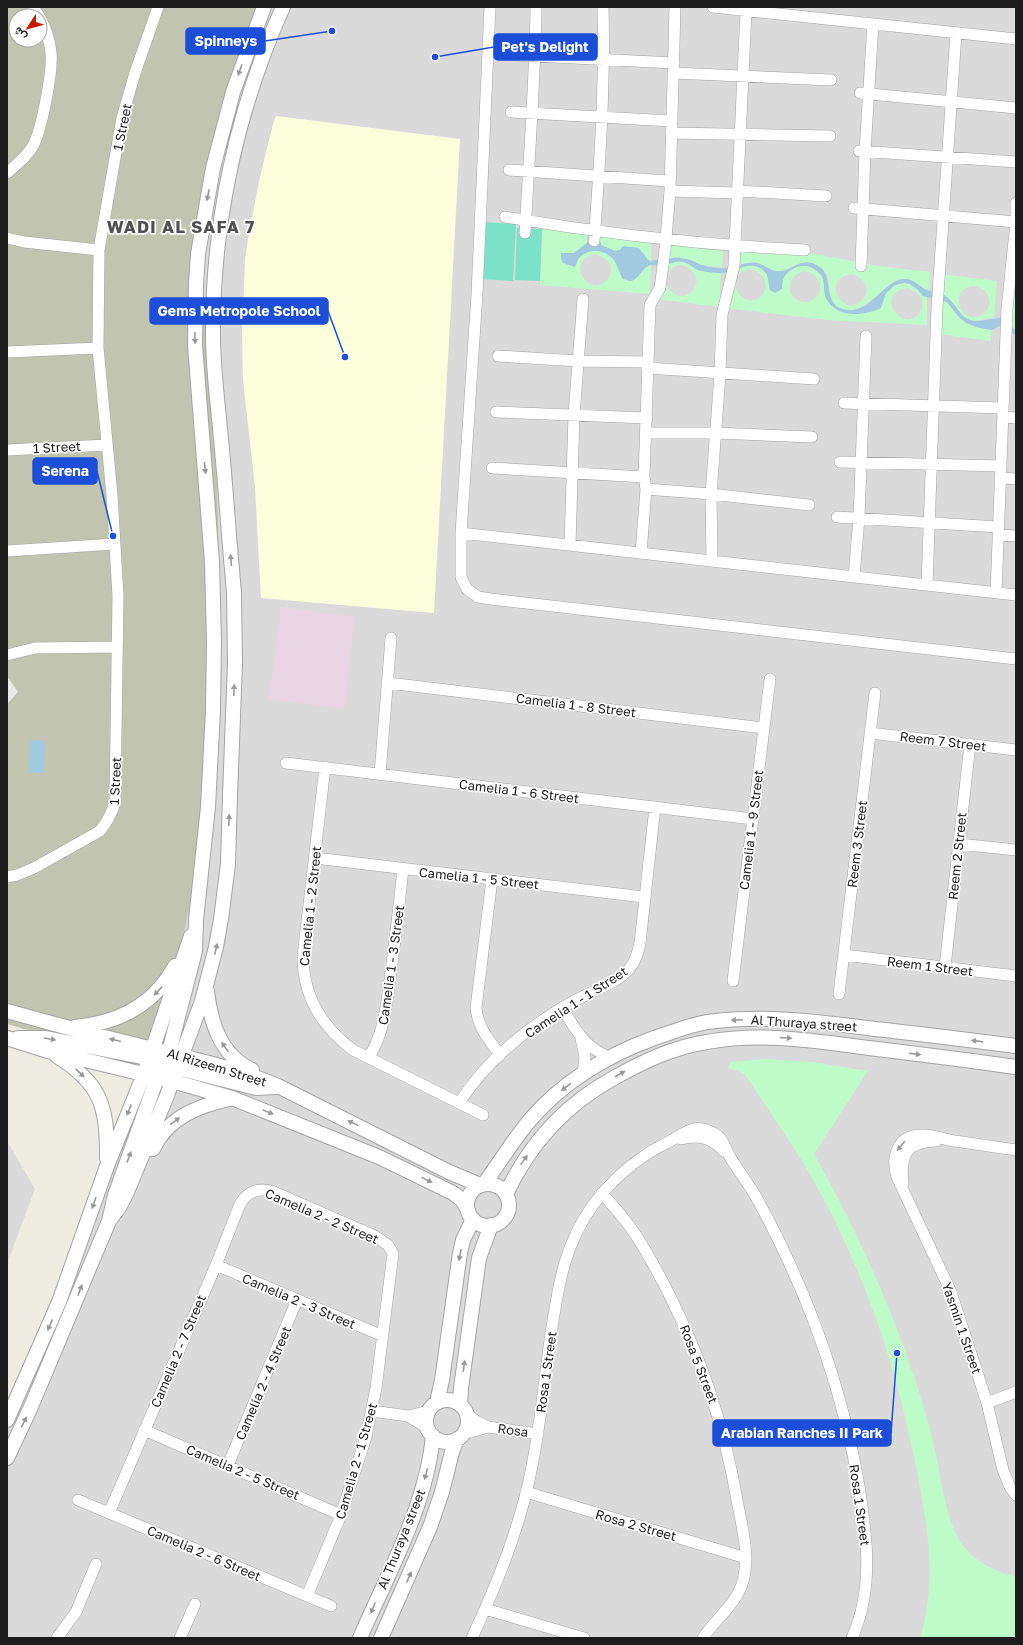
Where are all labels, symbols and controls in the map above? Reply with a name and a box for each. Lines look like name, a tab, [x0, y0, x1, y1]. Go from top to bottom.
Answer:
north arrow	[8, 8, 48, 48]
text: ش	[10, 24, 29, 43]
callout: Spinneys	[186, 28, 265, 54]
text: Spinneys	[195, 32, 258, 49]
callout: Pet's Delight	[494, 34, 597, 60]
text: Pet's Delight	[501, 38, 589, 55]
one-way arrow	[237, 64, 243, 76]
street label: 1 Street	[109, 102, 135, 152]
one-way arrow	[205, 189, 211, 201]
district label: WADI AL SAFA 7	[107, 216, 255, 237]
callout: Gems Metropole School	[150, 298, 328, 324]
text: Gems Metropole School	[158, 302, 321, 319]
one-way arrow	[192, 332, 198, 345]
street label: 1 Street	[33, 438, 81, 456]
callout: Serena	[33, 458, 97, 484]
text: Serena	[41, 462, 89, 479]
one-way arrow	[201, 462, 208, 474]
one-way arrow	[227, 554, 234, 566]
one-way arrow	[231, 683, 237, 696]
street label: Camelia 1 - 8 Street	[515, 690, 637, 720]
street label: Reem 7 Street	[899, 728, 987, 754]
street label: 1 Street	[106, 757, 124, 805]
street label: Camelia 1 - 9 Street	[736, 769, 766, 891]
street label: Camelia 1 - 6 Street	[458, 776, 580, 806]
street label: Reem 3 Street	[844, 799, 870, 889]
street label: Reem 2 Street	[944, 811, 970, 901]
one-way arrow	[226, 814, 233, 826]
street label: Camelia 1 - 2 Street	[296, 845, 324, 967]
street label: Camelia 1 - 5 Street	[418, 864, 540, 892]
street label: Camelia 1 - 3 Street	[375, 904, 407, 1026]
one-way arrow	[213, 943, 219, 955]
street label: Reem 1 Street	[886, 953, 974, 979]
street label: Camelia 1 - 1 Street	[522, 963, 630, 1041]
one-way arrow	[153, 986, 162, 996]
street label: Al Thuraya street	[750, 1011, 858, 1035]
one-way arrow	[731, 1016, 743, 1023]
one-way arrow	[780, 1035, 793, 1041]
one-way arrow	[44, 1036, 56, 1042]
one-way arrow	[108, 1036, 121, 1042]
one-way arrow	[971, 1038, 983, 1044]
one-way arrow	[221, 1042, 229, 1053]
street label: Al Rizeem Street	[165, 1044, 269, 1090]
one-way arrow	[909, 1050, 921, 1057]
one-way arrow	[75, 1068, 85, 1078]
one-way arrow	[614, 1071, 626, 1077]
one-way arrow	[561, 1082, 572, 1091]
one-way arrow	[126, 1104, 132, 1116]
one-way arrow	[263, 1110, 275, 1116]
one-way arrow	[170, 1116, 181, 1125]
one-way arrow	[347, 1120, 359, 1126]
one-way arrow	[896, 1141, 905, 1151]
one-way arrow	[126, 1150, 132, 1162]
one-way arrow	[520, 1154, 528, 1165]
one-way arrow	[421, 1177, 433, 1183]
street label: Camelia 2 - 2 Street	[263, 1185, 381, 1247]
one-way arrow	[91, 1197, 97, 1209]
one-way arrow	[456, 1249, 462, 1261]
street label: Camelia 2 - 3 Street	[240, 1270, 358, 1332]
street label: Yasmin 1 Street	[939, 1280, 985, 1376]
one-way arrow	[78, 1284, 84, 1296]
street label: Camelia 2 - 7 Street	[147, 1292, 209, 1410]
one-way arrow	[47, 1319, 53, 1331]
street label: Rosa 5 Street	[677, 1322, 721, 1406]
street label: Camelia 2 - 4 Street	[232, 1324, 294, 1442]
street label: Rosa 1 Street	[532, 1330, 560, 1414]
one-way arrow	[461, 1360, 467, 1372]
street label: Camelia 2 - 1 Street	[332, 1401, 380, 1521]
one-way arrow	[21, 1417, 27, 1428]
street label: Rosa	[497, 1420, 529, 1440]
callout: Arabian Ranches II Park	[713, 1420, 891, 1446]
text: Arabian Ranches II Park	[721, 1424, 883, 1441]
street label: Camelia 2 - 5 Street	[184, 1441, 302, 1503]
street label: Rosa 1 Street	[846, 1463, 874, 1547]
one-way arrow	[423, 1469, 429, 1481]
street label: Al Thuraya street	[374, 1487, 428, 1591]
street label: Rosa 2 Street	[594, 1506, 678, 1544]
street label: Camelia 2 - 6 Street	[145, 1522, 263, 1584]
one-way arrow	[406, 1571, 412, 1582]
one-way arrow	[370, 1603, 376, 1614]

